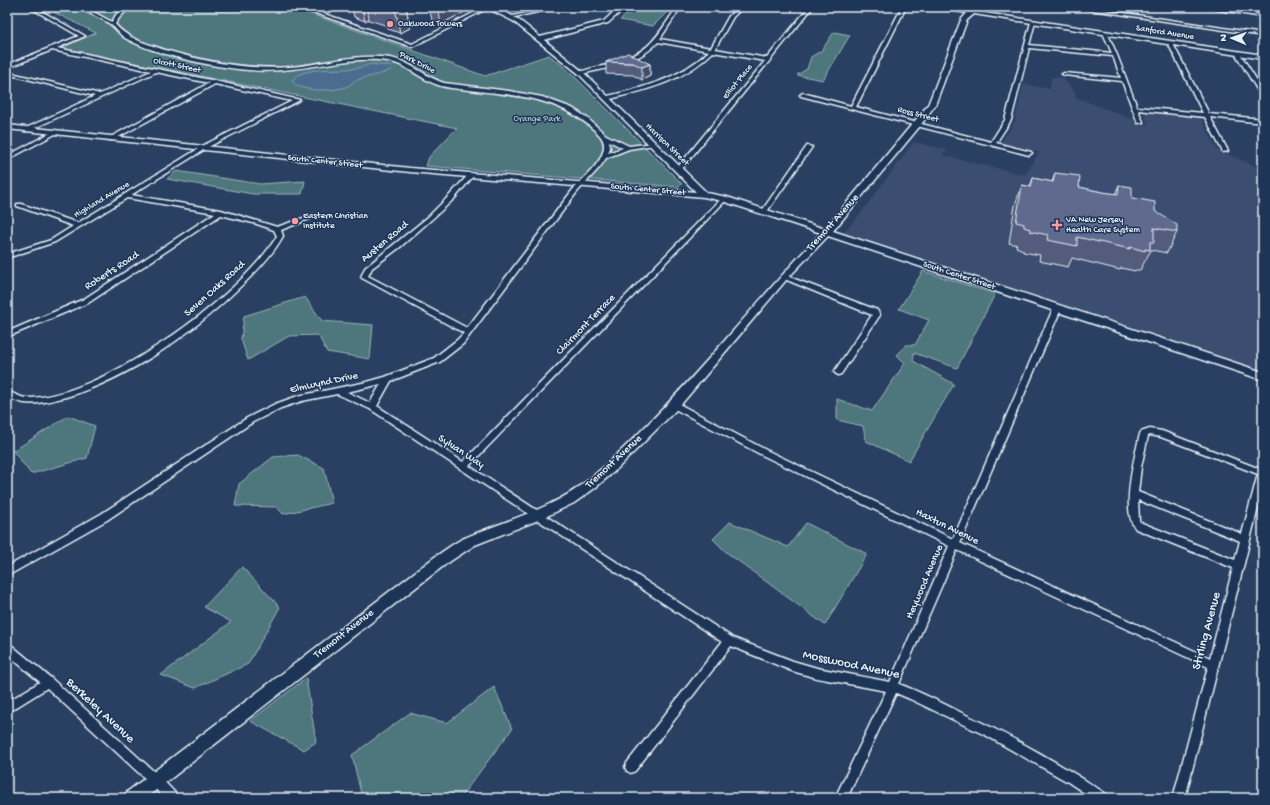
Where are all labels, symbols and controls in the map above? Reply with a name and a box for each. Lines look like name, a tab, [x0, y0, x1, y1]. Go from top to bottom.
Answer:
north arrow	[1212, 18, 1252, 58]
marker: Oakwood Towers	[385, 19, 395, 29]
place label: Oakwood Towers	[398, 19, 463, 30]
street label: Sanford Avenue	[1135, 23, 1195, 43]
text: N	[1218, 34, 1230, 42]
street label: Park Drive	[396, 49, 437, 77]
street label: Olcott Street	[152, 56, 203, 77]
street label: Elliot Place	[721, 62, 756, 102]
street label: Ross Street	[896, 105, 941, 126]
park label: Orange Park	[514, 114, 561, 125]
street label: Harrison Street	[643, 121, 692, 170]
street label: South Center Street	[287, 153, 364, 172]
street label: Highland Avenue	[72, 179, 132, 221]
street label: South Center Street	[610, 181, 687, 199]
street label: Tremont Avenue	[804, 192, 862, 255]
place label: Eastern Christian Institute	[303, 211, 369, 232]
place label: VA New Jersey Health Care System	[1065, 215, 1140, 236]
marker: Eastern Christian Institute	[290, 216, 300, 226]
street label: Austen Road	[359, 218, 412, 265]
marker: VA New Jersey Health Care System	[1051, 219, 1063, 231]
street label: Roberts Road	[83, 248, 143, 293]
street label: Seven Oaks Road	[182, 258, 249, 319]
street label: South Center Street	[922, 259, 998, 293]
street label: Clairmont Terrace	[554, 292, 618, 358]
street label: Elmwynd Drive	[289, 370, 359, 396]
street label: Sylvan Way	[436, 433, 487, 472]
street label: Tremont Avenue	[583, 433, 645, 492]
street label: Haxtun Avenue	[913, 507, 981, 548]
street label: Heywood Avenue	[904, 543, 946, 621]
street label: Stirling Avenue	[1189, 590, 1225, 672]
street label: Tremont Avenue	[311, 607, 377, 662]
street label: Mosswood Avenue	[801, 647, 901, 683]
street label: Berkeley Avenue	[62, 675, 138, 747]

